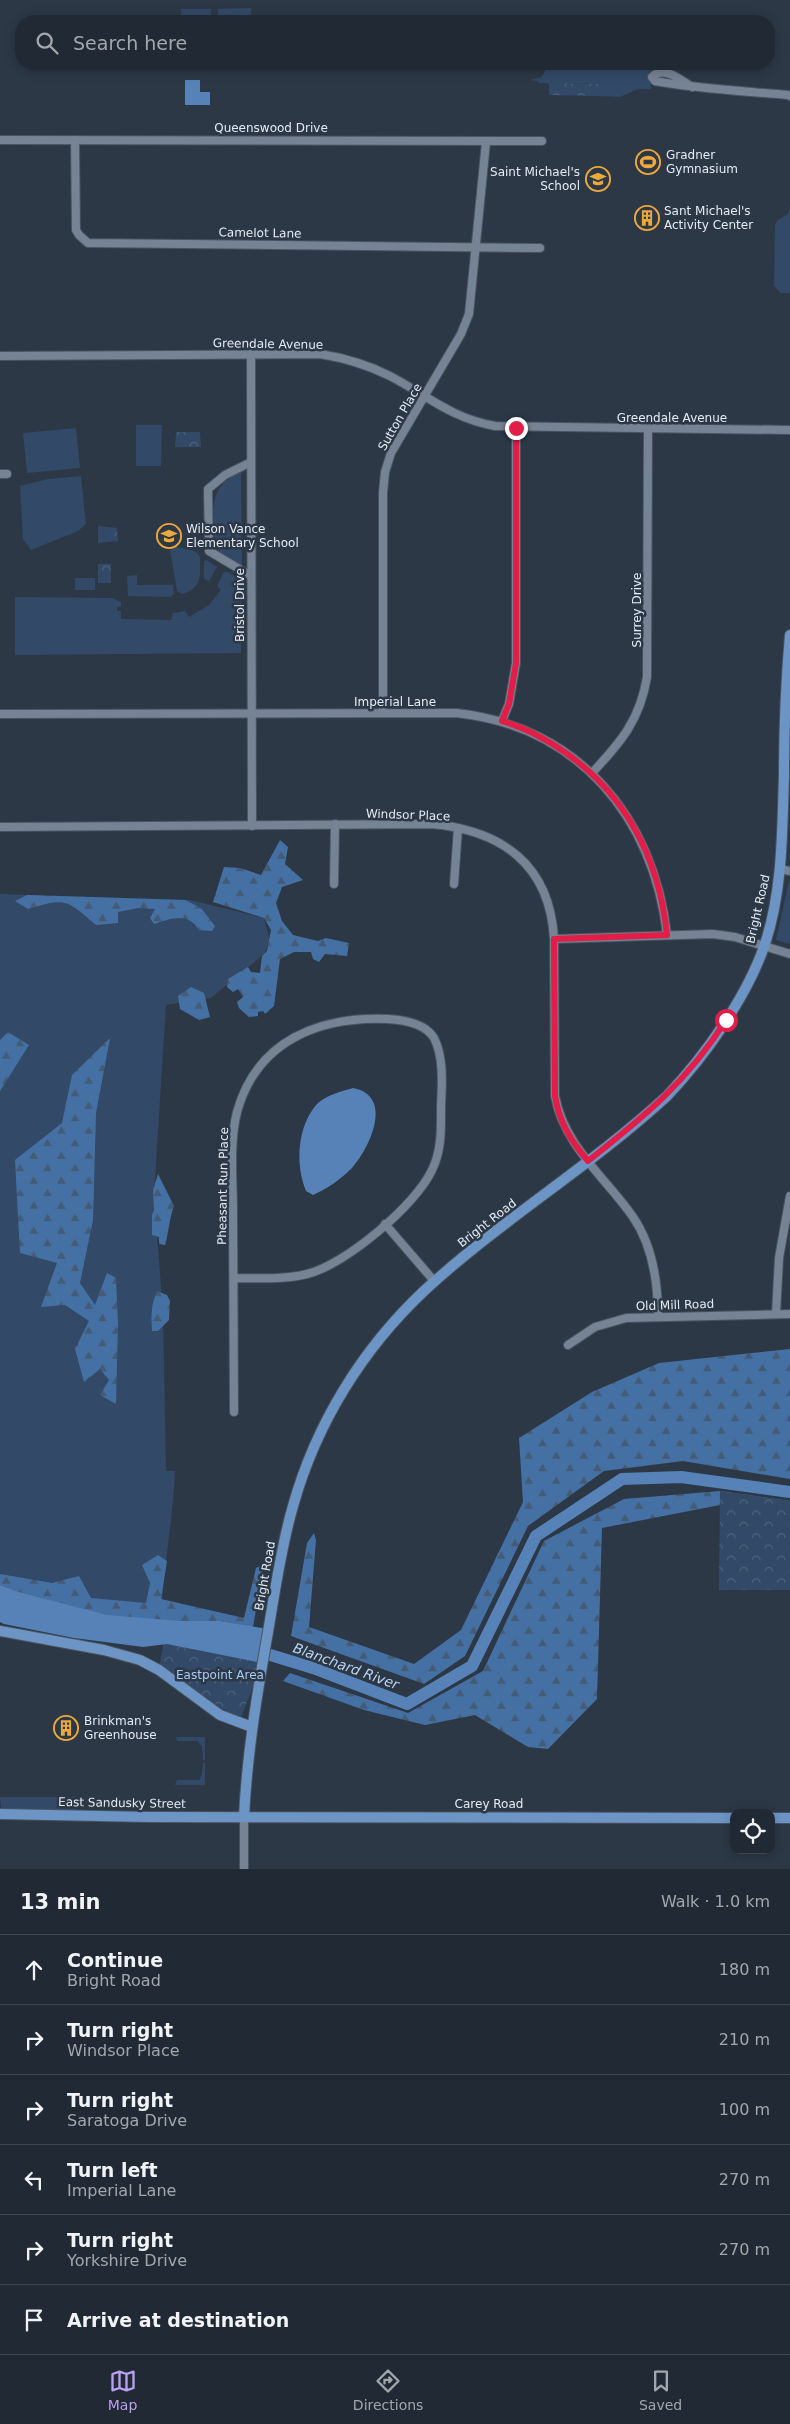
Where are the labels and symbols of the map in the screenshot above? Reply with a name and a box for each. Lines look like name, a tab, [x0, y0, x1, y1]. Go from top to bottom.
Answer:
street label: Queenswood Drive	[214, 121, 328, 135]
place label: Gradner Gymnasium	[666, 148, 738, 176]
sports icon: Gradner Gymnasium	[635, 149, 661, 175]
place label: Saint Michael's School	[490, 165, 580, 193]
school or university icon: Saint Michael's School	[585, 166, 611, 192]
place label: Sant Michael's Activity Center	[664, 204, 753, 232]
building icon: Sant Michael's Activity Center	[634, 205, 660, 231]
street label: Camelot Lane	[218, 225, 302, 241]
street label: Greendale Avenue	[213, 336, 323, 352]
street label: Sutton Place	[375, 381, 425, 453]
street label: Greendale Avenue	[617, 411, 727, 425]
route end	[505, 417, 528, 440]
place label: Wilson Vance Elementary School	[186, 522, 299, 550]
school or university icon: Wilson Vance Elementary School	[156, 523, 182, 549]
street label: Bristol Drive	[233, 568, 247, 642]
street label: Surrey Drive	[630, 573, 644, 647]
street label: Imperial Lane	[354, 695, 436, 709]
street label: Windsor Place	[366, 807, 450, 823]
street label: Bright Road	[743, 873, 773, 945]
route start	[715, 1009, 738, 1032]
street label: Pheasant Run Place	[215, 1127, 231, 1245]
street label: Bright Road	[455, 1196, 519, 1250]
street label: Old Mill Road	[636, 1297, 714, 1313]
street label: Bright Road	[252, 1540, 278, 1612]
water label: Blanchard River	[291, 1639, 402, 1693]
park label: Eastpoint Area	[176, 1668, 264, 1682]
place label: Brinkman's Greenhouse	[84, 1714, 157, 1742]
building icon: Brinkman's Greenhouse	[53, 1715, 79, 1741]
street label: East Sandusky Street	[58, 1795, 186, 1811]
street label: Carey Road	[455, 1797, 523, 1811]

